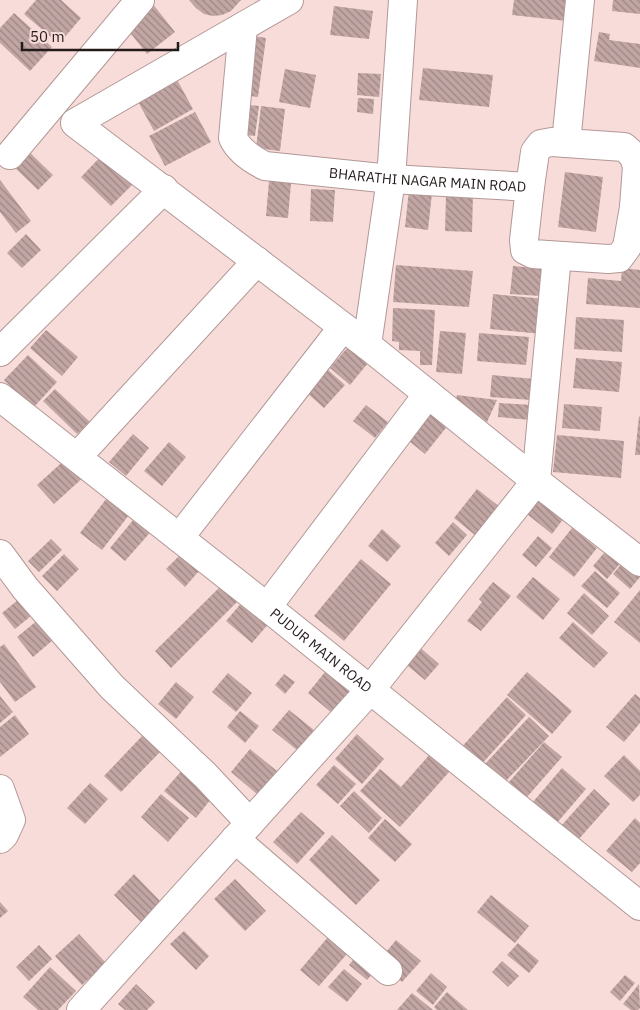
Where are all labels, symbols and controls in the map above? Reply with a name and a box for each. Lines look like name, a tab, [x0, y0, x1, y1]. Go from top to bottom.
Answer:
scale bar	[22, 20, 179, 52]
text: 50 m	[30, 27, 65, 46]
street label: BHARATHI NAGAR MAIN ROAD	[328, 164, 527, 196]
street label: PUDUR MAIN ROAD	[267, 604, 376, 697]

